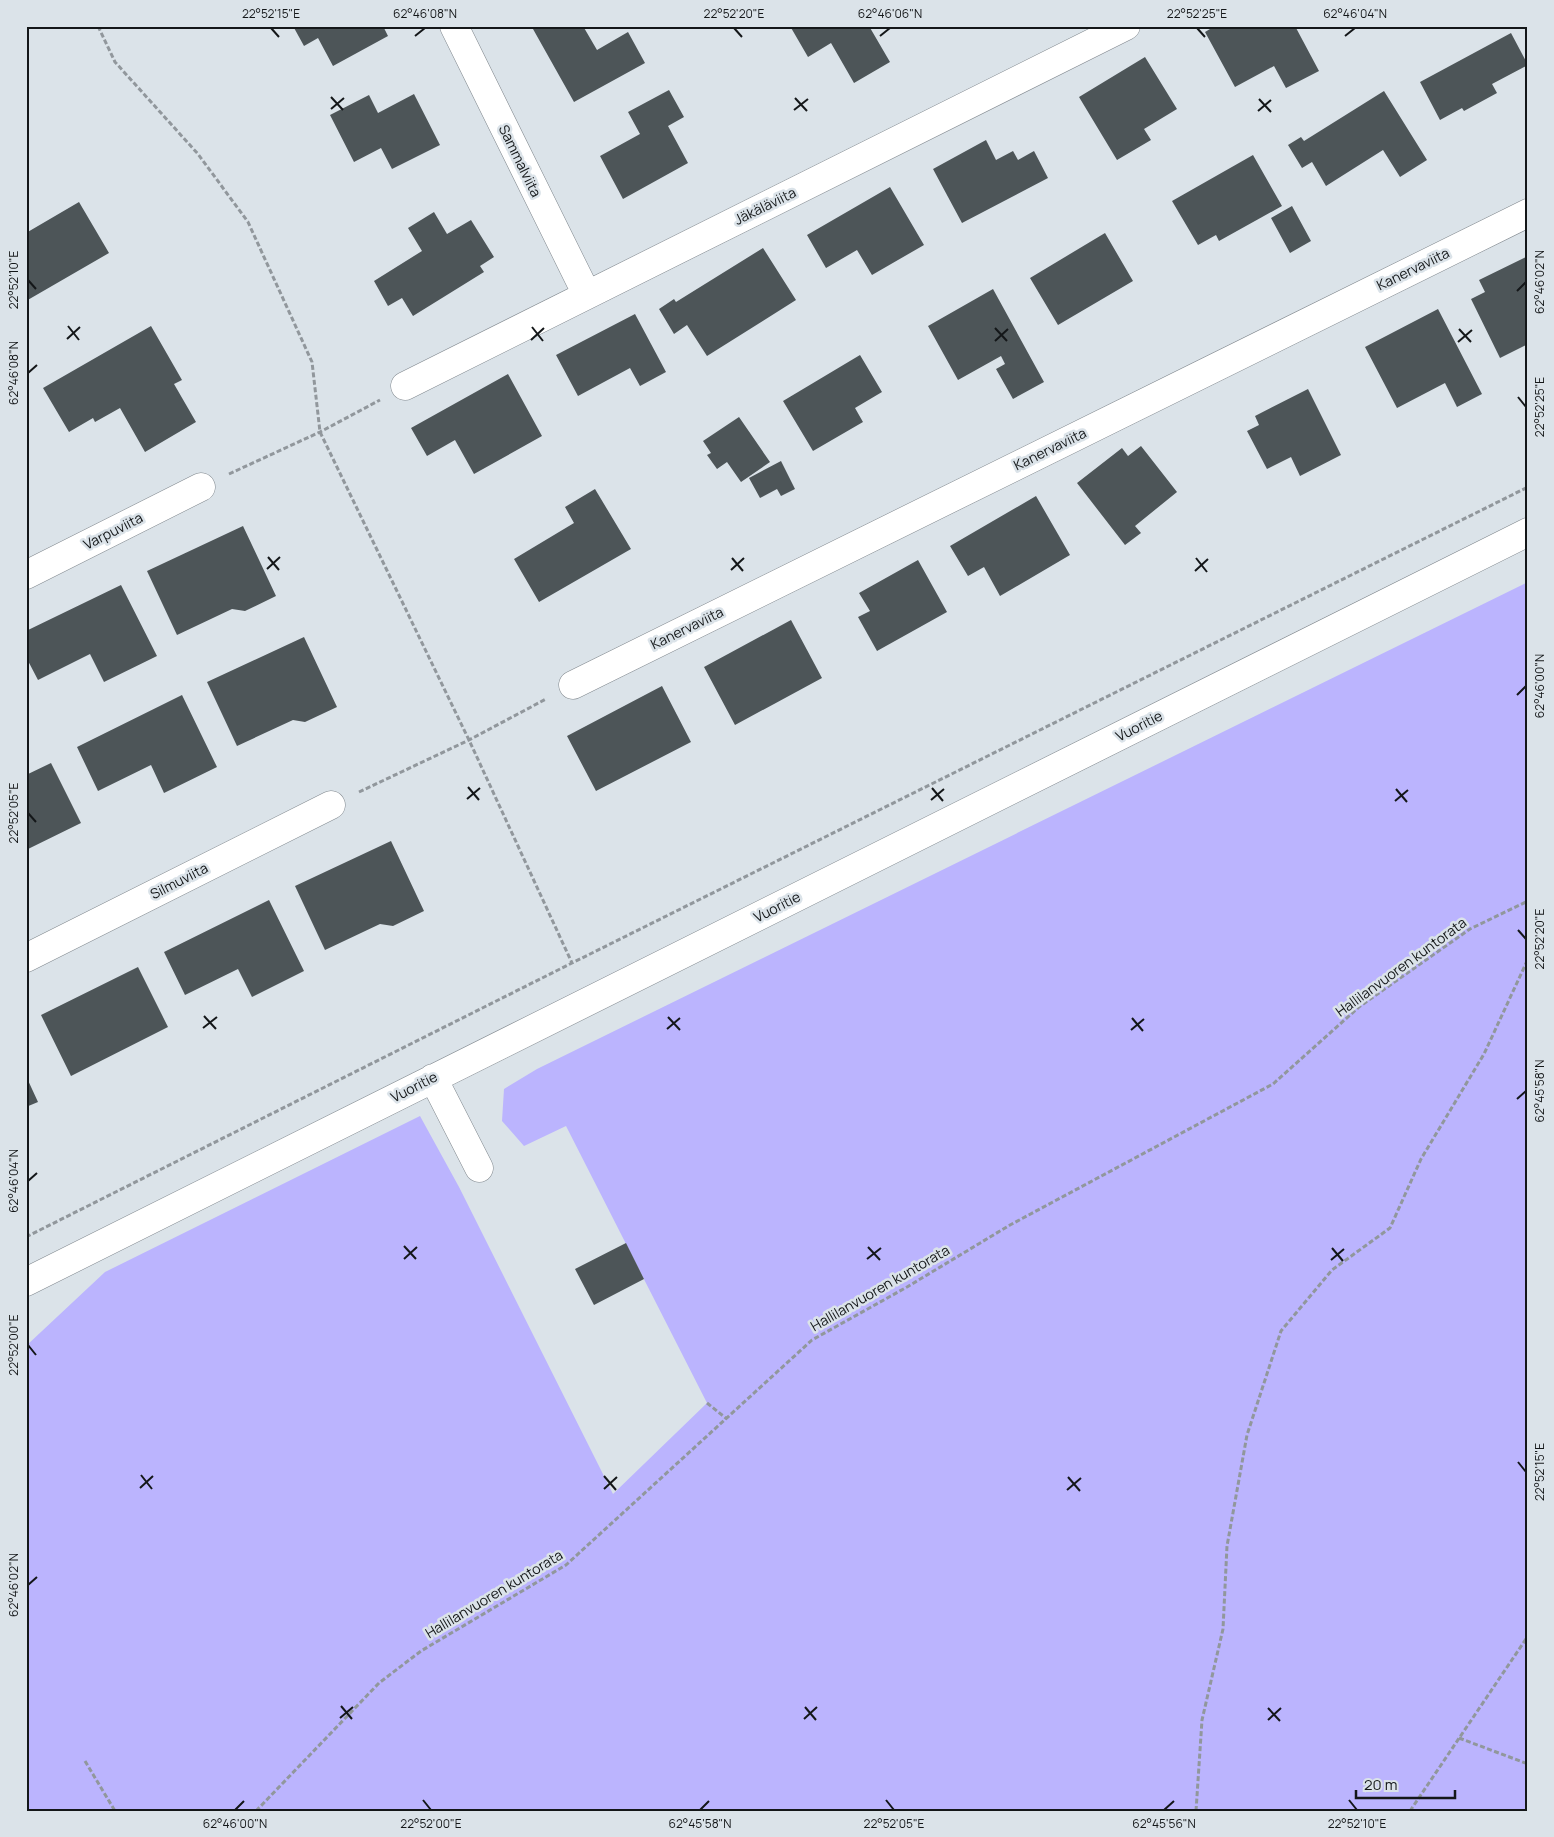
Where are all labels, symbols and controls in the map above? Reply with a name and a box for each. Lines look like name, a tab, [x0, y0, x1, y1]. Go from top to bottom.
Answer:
text: 22°52'15"E	[242, 5, 300, 22]
text: 62°46'08"N	[393, 5, 457, 22]
text: 22°52'20"E	[704, 5, 765, 22]
text: 62°46'06"N	[858, 5, 922, 22]
text: 22°52'25"E	[1167, 5, 1227, 22]
text: 62°46'04"N	[1323, 5, 1387, 22]
street label: Sammalviita	[495, 121, 546, 200]
street label: Jäkäläviita	[731, 182, 799, 229]
street label: Kanervaviita	[1373, 243, 1452, 294]
text: 62°46'02"N	[1531, 250, 1548, 314]
text: 22°52'10"E	[5, 251, 22, 309]
text: 62°46'08"N	[5, 341, 22, 405]
text: 22°52'25"E	[1531, 377, 1548, 437]
street label: Kanervaviita	[1010, 423, 1089, 474]
street label: Varpuviita	[80, 507, 146, 554]
street label: Kanervaviita	[647, 602, 726, 653]
text: 62°46'00"N	[1531, 654, 1548, 718]
street label: Vuoritie	[1112, 706, 1165, 745]
text: 22°52'05"E	[5, 782, 22, 843]
street label: Silmuviita	[147, 858, 211, 903]
street label: Vuoritie	[750, 887, 803, 926]
text: 22°52'20"E	[1531, 908, 1548, 969]
street label: Hallilanvuoren kuntorata	[1331, 913, 1470, 1021]
text: 62°45'58"N	[1531, 1059, 1548, 1123]
street label: Vuoritie	[387, 1067, 440, 1106]
text: 62°46'04"N	[5, 1149, 22, 1213]
street label: Hallilanvuoren kuntorata	[807, 1240, 953, 1335]
text: 22°52'00"E	[5, 1314, 22, 1376]
text: 22°52'15"E	[1531, 1443, 1548, 1501]
street label: Hallilanvuoren kuntorata	[421, 1545, 566, 1642]
text: 62°46'02"N	[5, 1553, 22, 1617]
scale bar	[1356, 1767, 1455, 1799]
text: 20 m	[1364, 1774, 1397, 1795]
text: 62°46'00"N	[203, 1815, 267, 1832]
text: 22°52'00"E	[400, 1815, 462, 1832]
text: 62°45'58"N	[668, 1815, 732, 1832]
text: 22°52'05"E	[864, 1815, 925, 1832]
text: 62°45'56"N	[1132, 1815, 1196, 1832]
text: 22°52'10"E	[1328, 1815, 1386, 1832]

